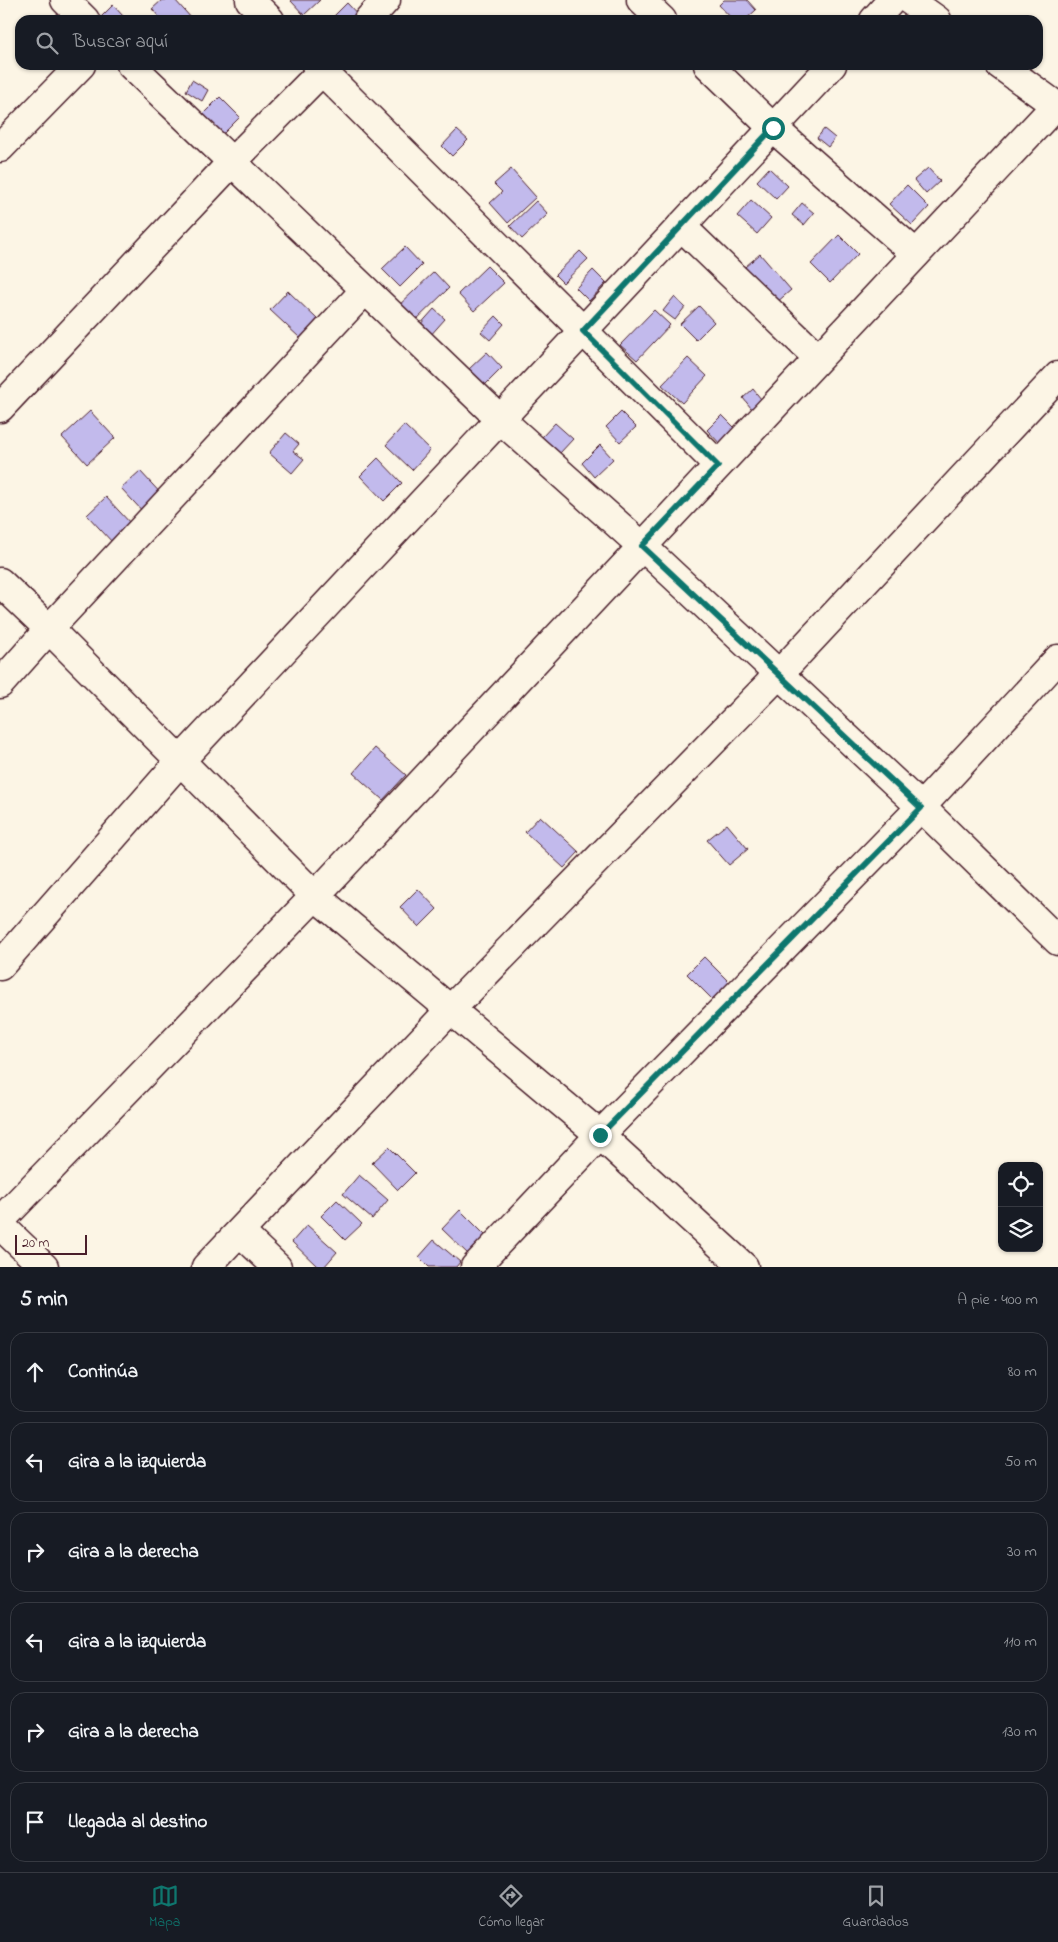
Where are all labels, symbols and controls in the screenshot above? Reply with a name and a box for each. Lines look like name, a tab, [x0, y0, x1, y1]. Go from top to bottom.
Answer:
search box	[15, 15, 1043, 70]
icon: search	[33, 29, 61, 57]
text: Buscar aquí	[73, 29, 168, 56]
route start	[762, 117, 785, 140]
route end	[589, 1124, 612, 1147]
map controls	[998, 1162, 1043, 1252]
button: locate	[998, 1162, 1043, 1207]
button: layers	[998, 1207, 1043, 1252]
scale bar	[15, 1232, 88, 1255]
text: 20 m	[22, 1233, 49, 1254]
text: 5 min	[20, 1285, 68, 1315]
text: A pie · 400 m	[957, 1288, 1038, 1312]
icon: ahead	[21, 1358, 49, 1386]
text: Continúa	[68, 1359, 138, 1386]
text: 80 m	[1008, 1360, 1037, 1384]
icon: left	[21, 1448, 49, 1476]
text: Gira a la izquierda	[68, 1449, 206, 1476]
text: 50 m	[1005, 1450, 1037, 1474]
icon: right	[21, 1538, 49, 1566]
text: Gira a la derecha	[68, 1539, 199, 1566]
text: 30 m	[1007, 1540, 1037, 1564]
icon: left	[21, 1628, 49, 1656]
text: Gira a la izquierda	[68, 1629, 206, 1656]
text: 110 m	[1003, 1630, 1037, 1654]
icon: right	[21, 1718, 49, 1746]
text: Gira a la derecha	[68, 1719, 199, 1746]
text: 130 m	[1002, 1720, 1037, 1744]
icon: arrive	[21, 1808, 49, 1836]
text: Llegada al destino	[68, 1809, 207, 1836]
tab: Mapa	[149, 1882, 180, 1933]
tab: Cómo llegar	[479, 1882, 544, 1933]
tab: Guardados	[843, 1882, 909, 1933]

